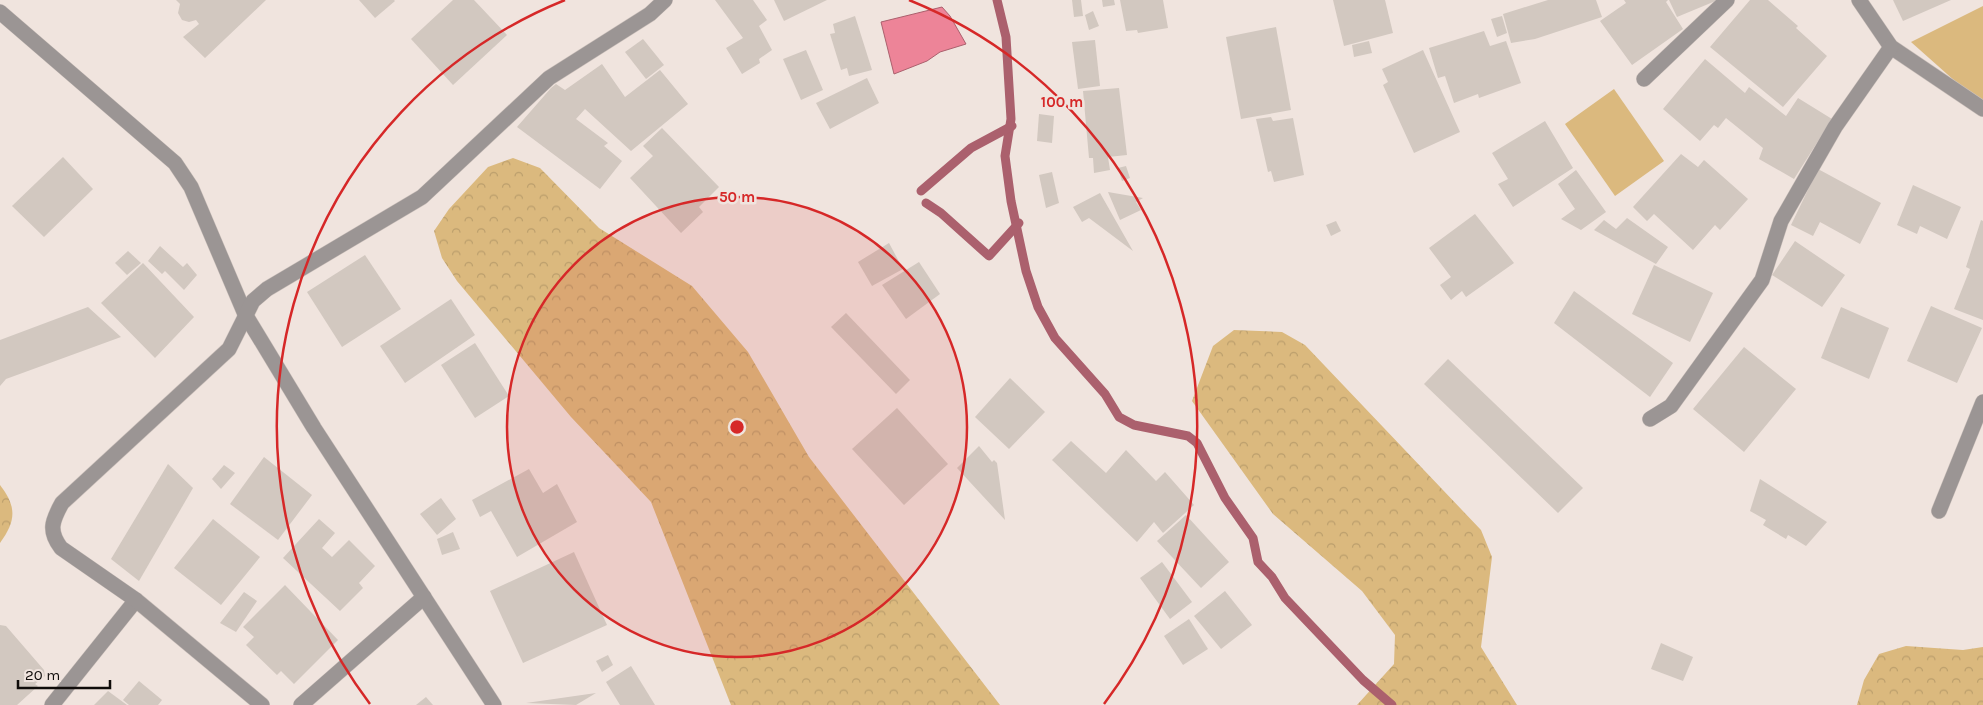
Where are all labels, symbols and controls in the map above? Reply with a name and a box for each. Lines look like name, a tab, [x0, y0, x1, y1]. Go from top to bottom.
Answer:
text: 100 m	[1041, 93, 1083, 111]
text: 50 m	[719, 188, 755, 206]
centre of rings	[728, 418, 746, 436]
scale bar	[18, 658, 110, 690]
text: 20 m	[25, 666, 60, 684]

